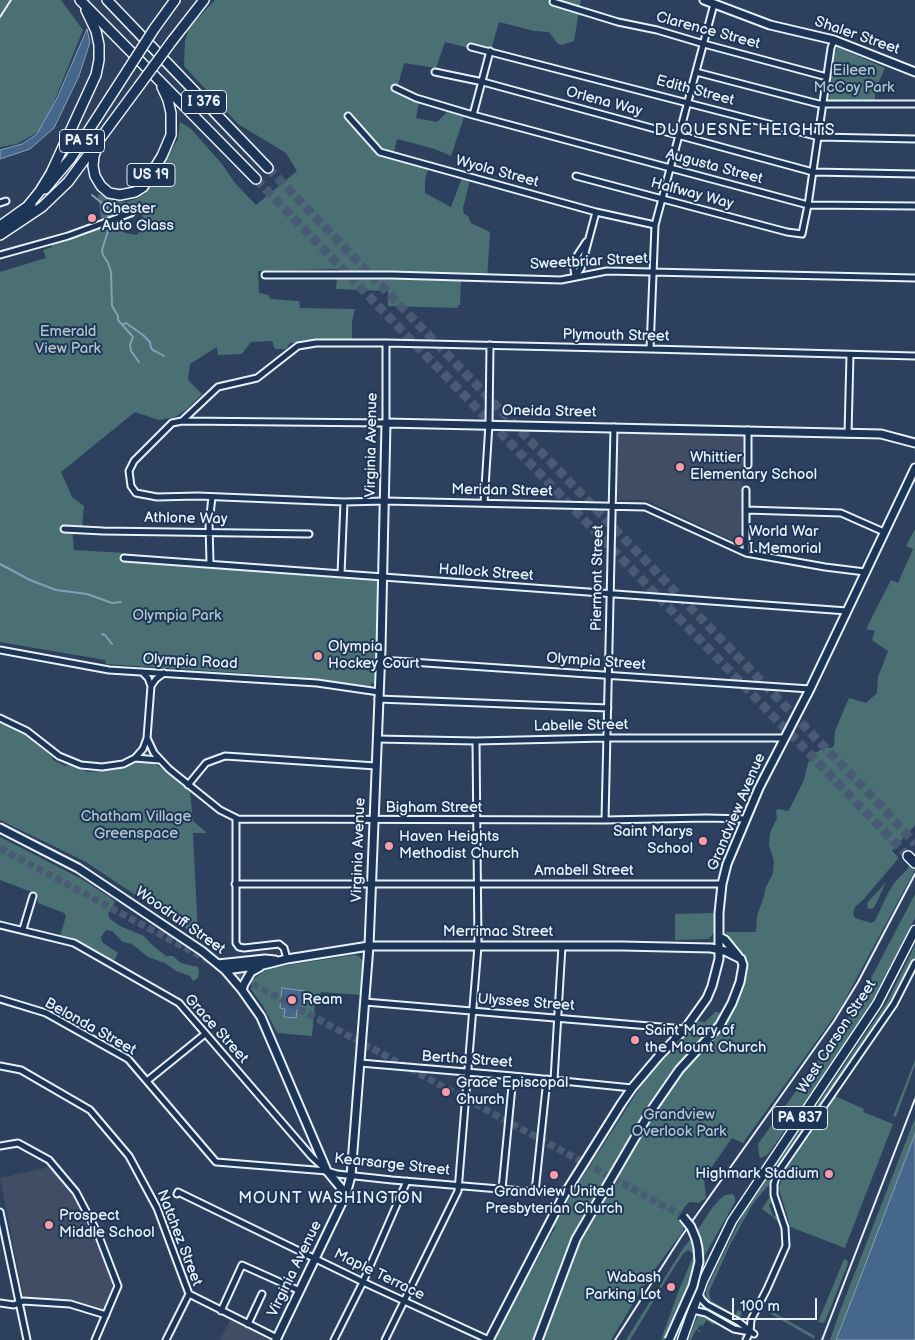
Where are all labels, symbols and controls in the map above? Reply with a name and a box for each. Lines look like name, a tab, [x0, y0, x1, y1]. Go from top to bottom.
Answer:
street label: Clarence Street	[654, 8, 762, 54]
street label: Shaler Street	[812, 13, 902, 59]
park label: Eileen McCoy Park	[814, 62, 894, 97]
street label: Edith Street	[654, 72, 736, 110]
street label: Orlena Way	[564, 83, 644, 121]
road number: I 376	[182, 90, 226, 114]
district label: DUQUESNE HEIGHTS	[653, 121, 837, 141]
road number: PA 51	[59, 130, 104, 152]
street label: Augusta Street	[664, 145, 764, 189]
street label: Wyola Street	[453, 152, 541, 192]
road number: US 19	[127, 164, 175, 186]
street label: Halfway Way	[649, 174, 735, 214]
place label: Chester Auto Glass	[102, 200, 174, 235]
marker: Chester Auto Glass	[86, 212, 98, 224]
street label: Sweetbriar Street	[530, 250, 648, 274]
park label: Emerald View Park	[35, 323, 101, 358]
street label: Plymouth Street	[562, 326, 670, 346]
street label: Virginia Avenue	[362, 392, 382, 498]
street label: Oneida Street	[502, 402, 596, 422]
place label: Whittier Elementary School	[690, 449, 817, 484]
marker: Whittier Elementary School	[674, 461, 686, 473]
street label: Meridan Street	[451, 481, 553, 501]
street label: Athlone Way	[144, 509, 228, 529]
place label: World War I Memorial	[749, 523, 821, 558]
street label: Piermont Street	[588, 525, 608, 631]
marker: World War I Memorial	[733, 535, 745, 547]
street label: Hallock Street	[438, 561, 534, 585]
park label: Olympia Park	[133, 607, 221, 625]
place label: Olympia Hockey Court	[328, 638, 420, 673]
marker: Olympia Hockey Court	[312, 650, 324, 662]
street label: Olympia Street	[546, 650, 646, 674]
street label: Olympia Road	[142, 651, 238, 673]
street label: Labelle Street	[533, 716, 629, 736]
street label: Grandview Avenue	[704, 751, 770, 873]
street label: Virginia Avenue	[348, 797, 370, 903]
street label: Bigham Street	[386, 799, 482, 817]
park label: Chatham Village Greenspace	[81, 808, 191, 843]
place label: Saint Marys School	[613, 823, 693, 858]
place label: Haven Heights Methodist Church	[399, 828, 519, 863]
marker: Saint Marys School	[697, 835, 709, 847]
marker: Haven Heights Methodist Church	[383, 840, 395, 852]
street label: Amabell Street	[534, 862, 634, 880]
street label: Woodruff Street	[132, 883, 228, 959]
street label: Merrimac Street	[443, 923, 553, 941]
street label: West Carson Street	[794, 977, 880, 1097]
street label: Grace Street	[180, 991, 252, 1067]
place label: Ream	[302, 991, 342, 1009]
street label: Ulysses Street	[477, 991, 575, 1015]
street label: Belonda Street	[41, 994, 139, 1060]
marker: Ream	[286, 994, 298, 1006]
place label: Saint Mary of the Mount Church	[645, 1022, 766, 1057]
marker: Saint Mary of the Mount Church	[629, 1034, 641, 1046]
street label: Bertha Street	[421, 1048, 513, 1072]
place label: Grace Episcopal Church	[456, 1074, 568, 1109]
marker: Grace Episcopal Church	[440, 1086, 452, 1098]
park label: Grandview Overlook Park	[632, 1106, 726, 1141]
road number: PA 837	[772, 1106, 828, 1130]
street label: Kearsarge Street	[333, 1150, 451, 1180]
place label: Highmark Stadium	[695, 1165, 819, 1183]
marker: Highmark Stadium	[823, 1168, 835, 1180]
marker: Grandview United Presbyterian Church	[548, 1169, 560, 1181]
place label: Grandview United Presbyterian Church	[485, 1183, 623, 1218]
street label: Natchez Street	[152, 1187, 206, 1289]
district label: MOUNT WASHINGTON	[236, 1189, 426, 1209]
place label: Prospect Middle School	[59, 1207, 155, 1242]
street label: Virginia Avenue	[264, 1218, 326, 1320]
marker: Prospect Middle School	[43, 1219, 55, 1231]
street label: Maple Terrace	[331, 1245, 427, 1305]
place label: Wabash Parking Lot	[585, 1269, 661, 1304]
marker: Wabash Parking Lot	[665, 1281, 677, 1293]
scale bar	[735, 1288, 820, 1320]
text: 100 m	[740, 1297, 780, 1316]

